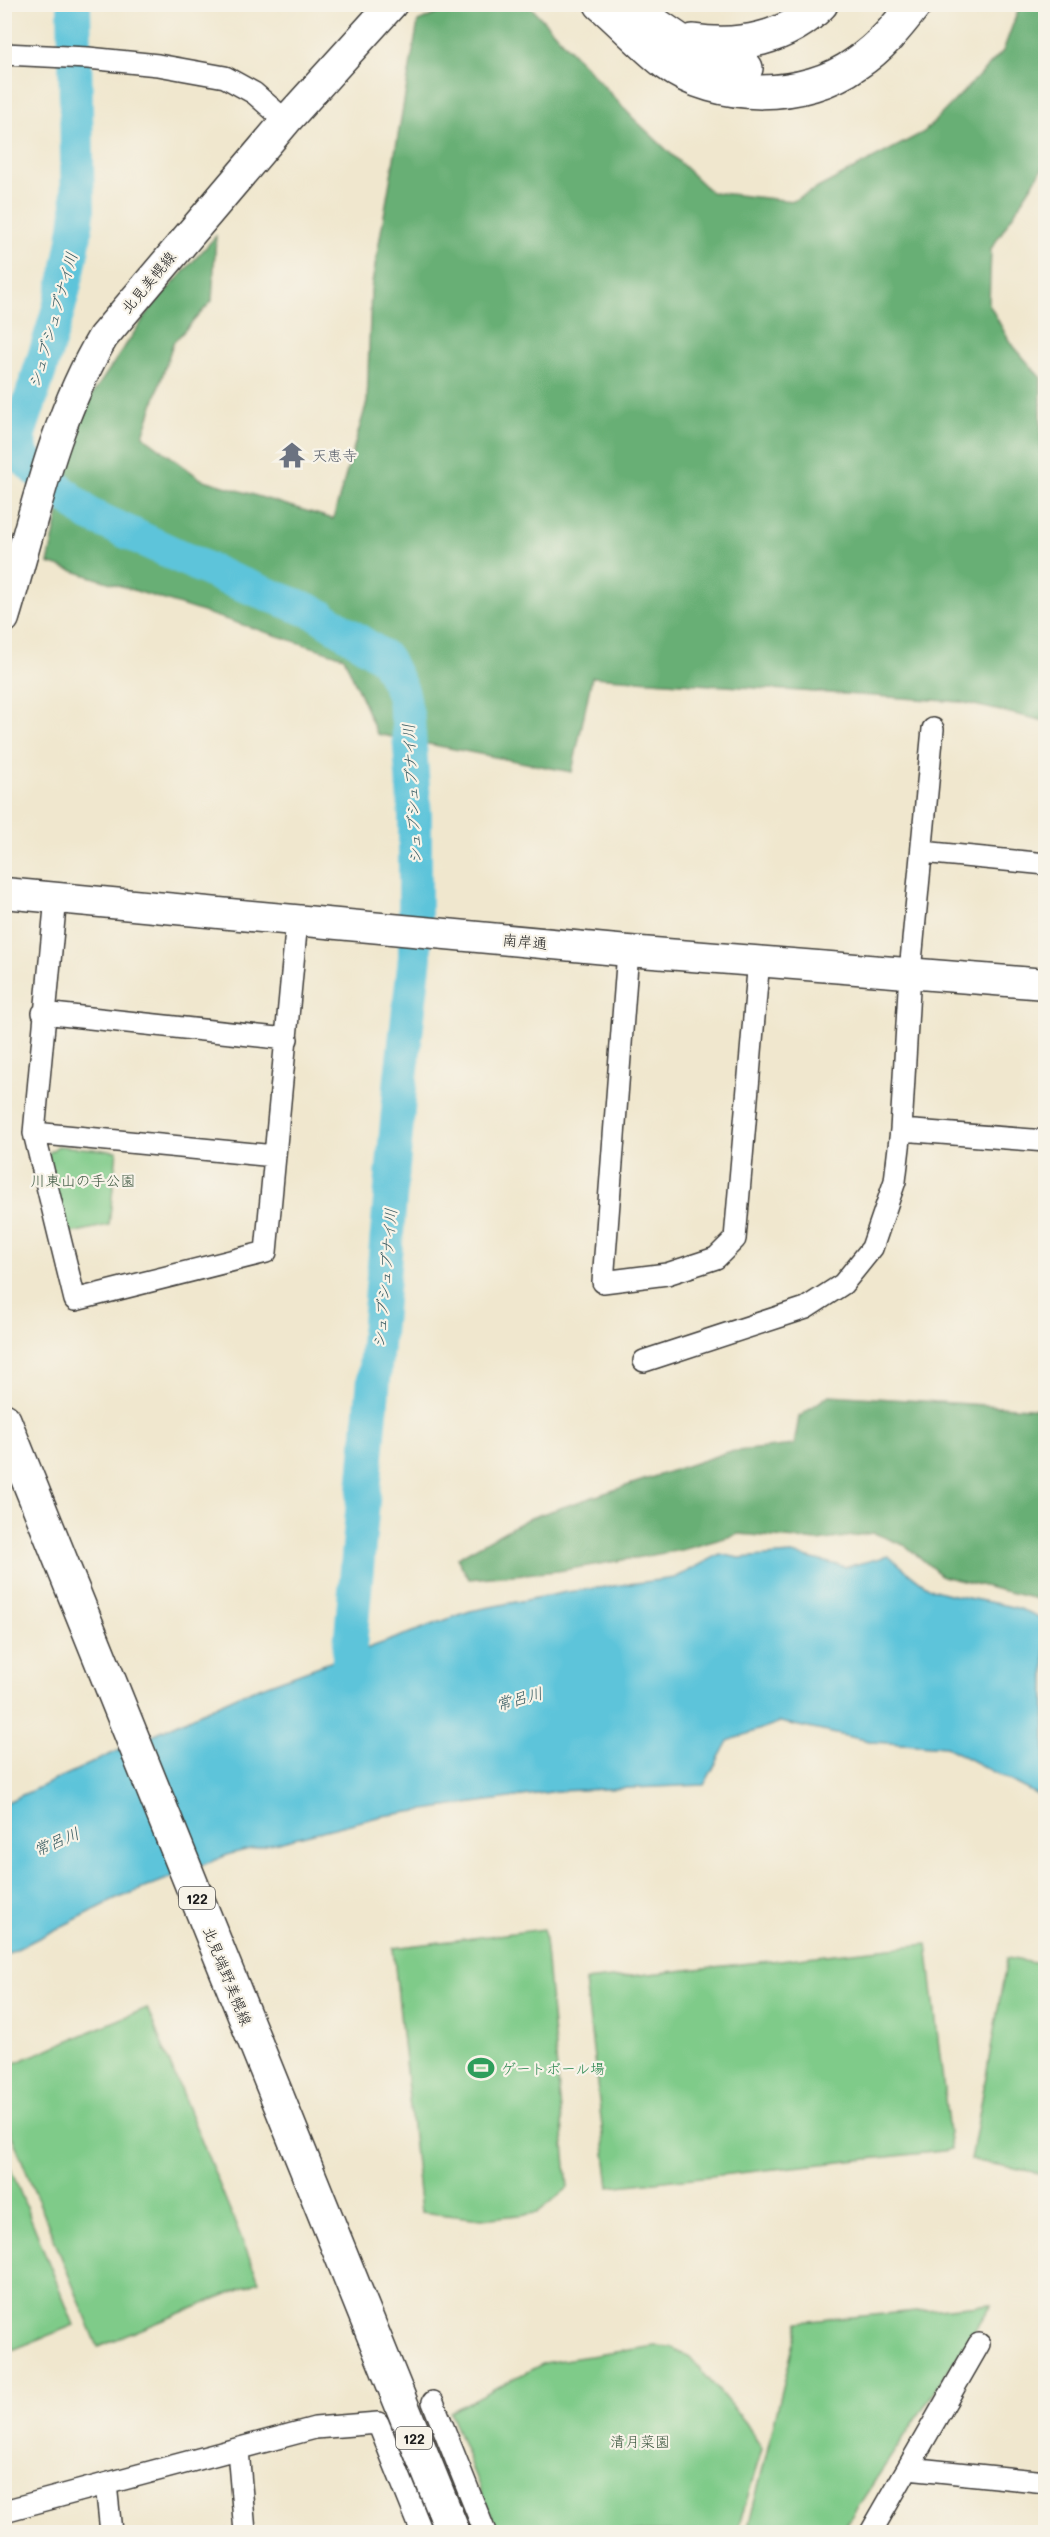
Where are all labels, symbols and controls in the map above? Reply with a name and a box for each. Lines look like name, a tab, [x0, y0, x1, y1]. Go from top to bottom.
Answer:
street label: 北見美幌線	[116, 247, 180, 317]
water label: シュブシュブナイ川	[23, 249, 81, 391]
temple icon: 天恵寺	[277, 440, 307, 470]
place label: 天恵寺	[312, 445, 357, 465]
water label: シュブシュブナイ川	[397, 723, 425, 865]
street label: 南岸通	[502, 929, 548, 953]
park label: 川東山の手公園	[30, 1170, 136, 1190]
water label: シュブシュブナイ川	[367, 1207, 401, 1349]
water label: 常呂川	[493, 1682, 545, 1714]
water label: 常呂川	[30, 1822, 82, 1860]
road number: 122	[179, 1887, 215, 1909]
street label: 北見端野美幌線	[199, 1924, 257, 2028]
sports icon: ゲートボール場	[466, 2053, 496, 2083]
place label: ゲートボール場	[501, 2058, 605, 2078]
road number: 122	[396, 2427, 432, 2449]
park label: 清月菜園	[610, 2431, 670, 2451]

